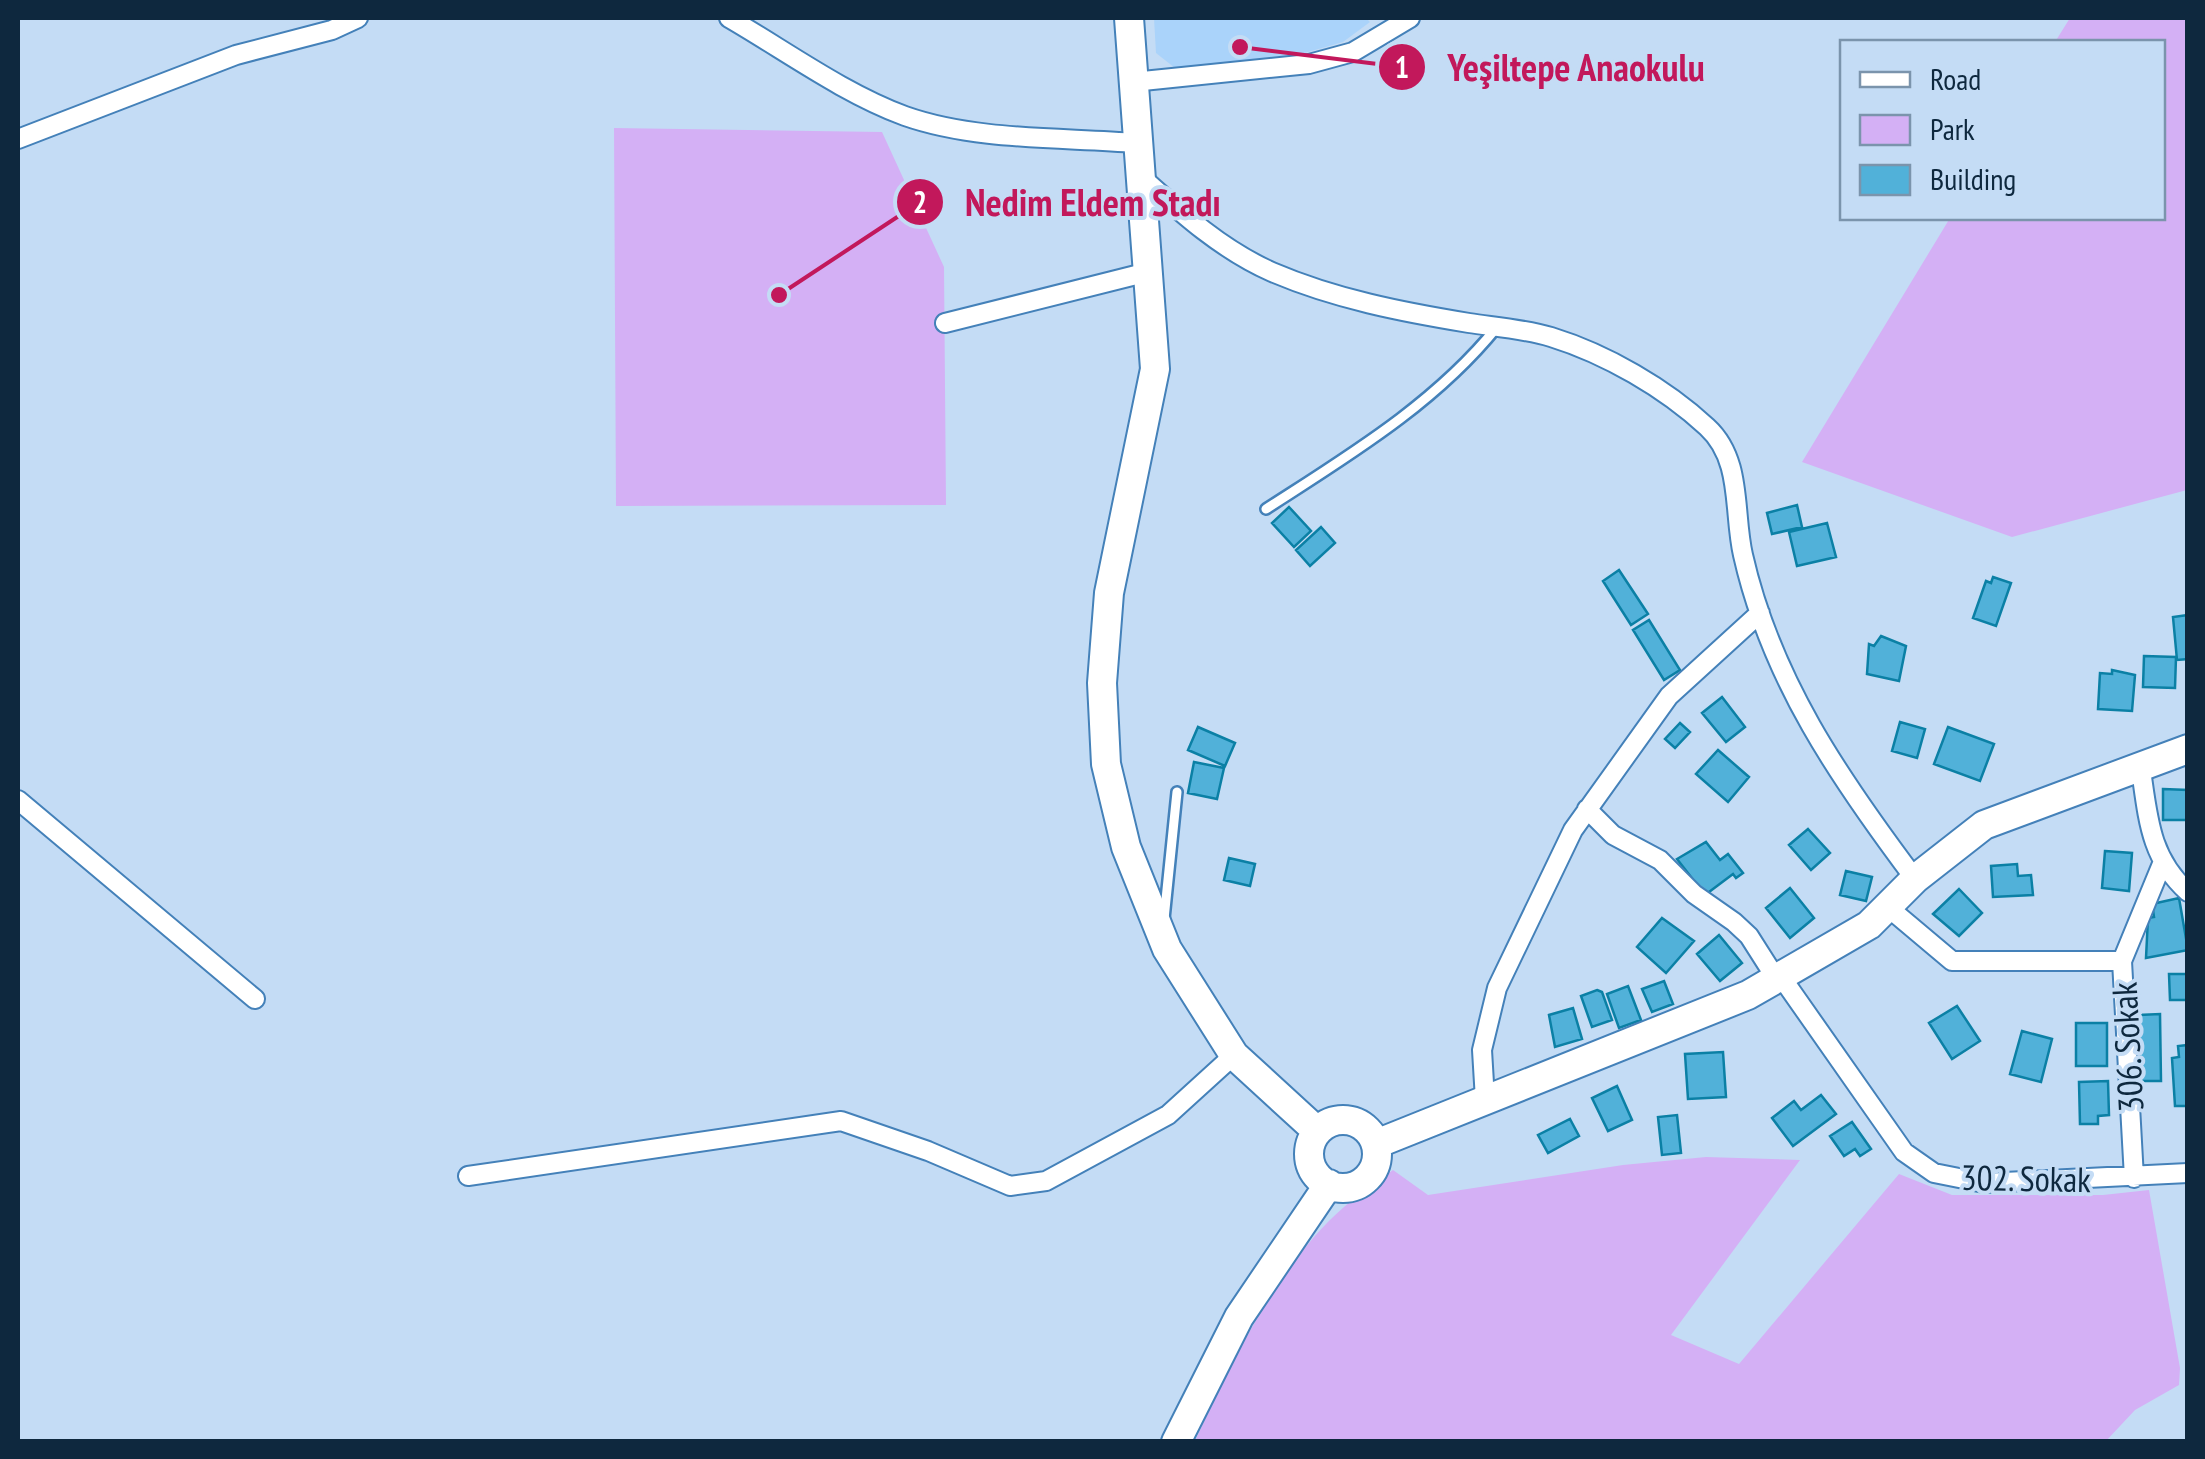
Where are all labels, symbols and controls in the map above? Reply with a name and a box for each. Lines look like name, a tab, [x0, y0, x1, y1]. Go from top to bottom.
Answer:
callout: Yeşiltepe Anaokulu	[1377, 33, 1726, 101]
legend	[1840, 40, 2165, 220]
text: Yeşiltepe Anaokulu	[1446, 42, 1705, 91]
text: 1	[1395, 47, 1409, 86]
text: Road	[1930, 59, 1981, 98]
text: Park	[1930, 109, 1975, 148]
text: Building	[1930, 159, 2016, 198]
callout: Nedim Eldem Stadı	[895, 168, 1241, 236]
text: Nedim Eldem Stadı	[965, 177, 1221, 226]
text: 2	[913, 182, 927, 221]
street label: 306. Sokak	[2101, 981, 2153, 1113]
street label: 302. Sokak	[1961, 1154, 2092, 1202]

